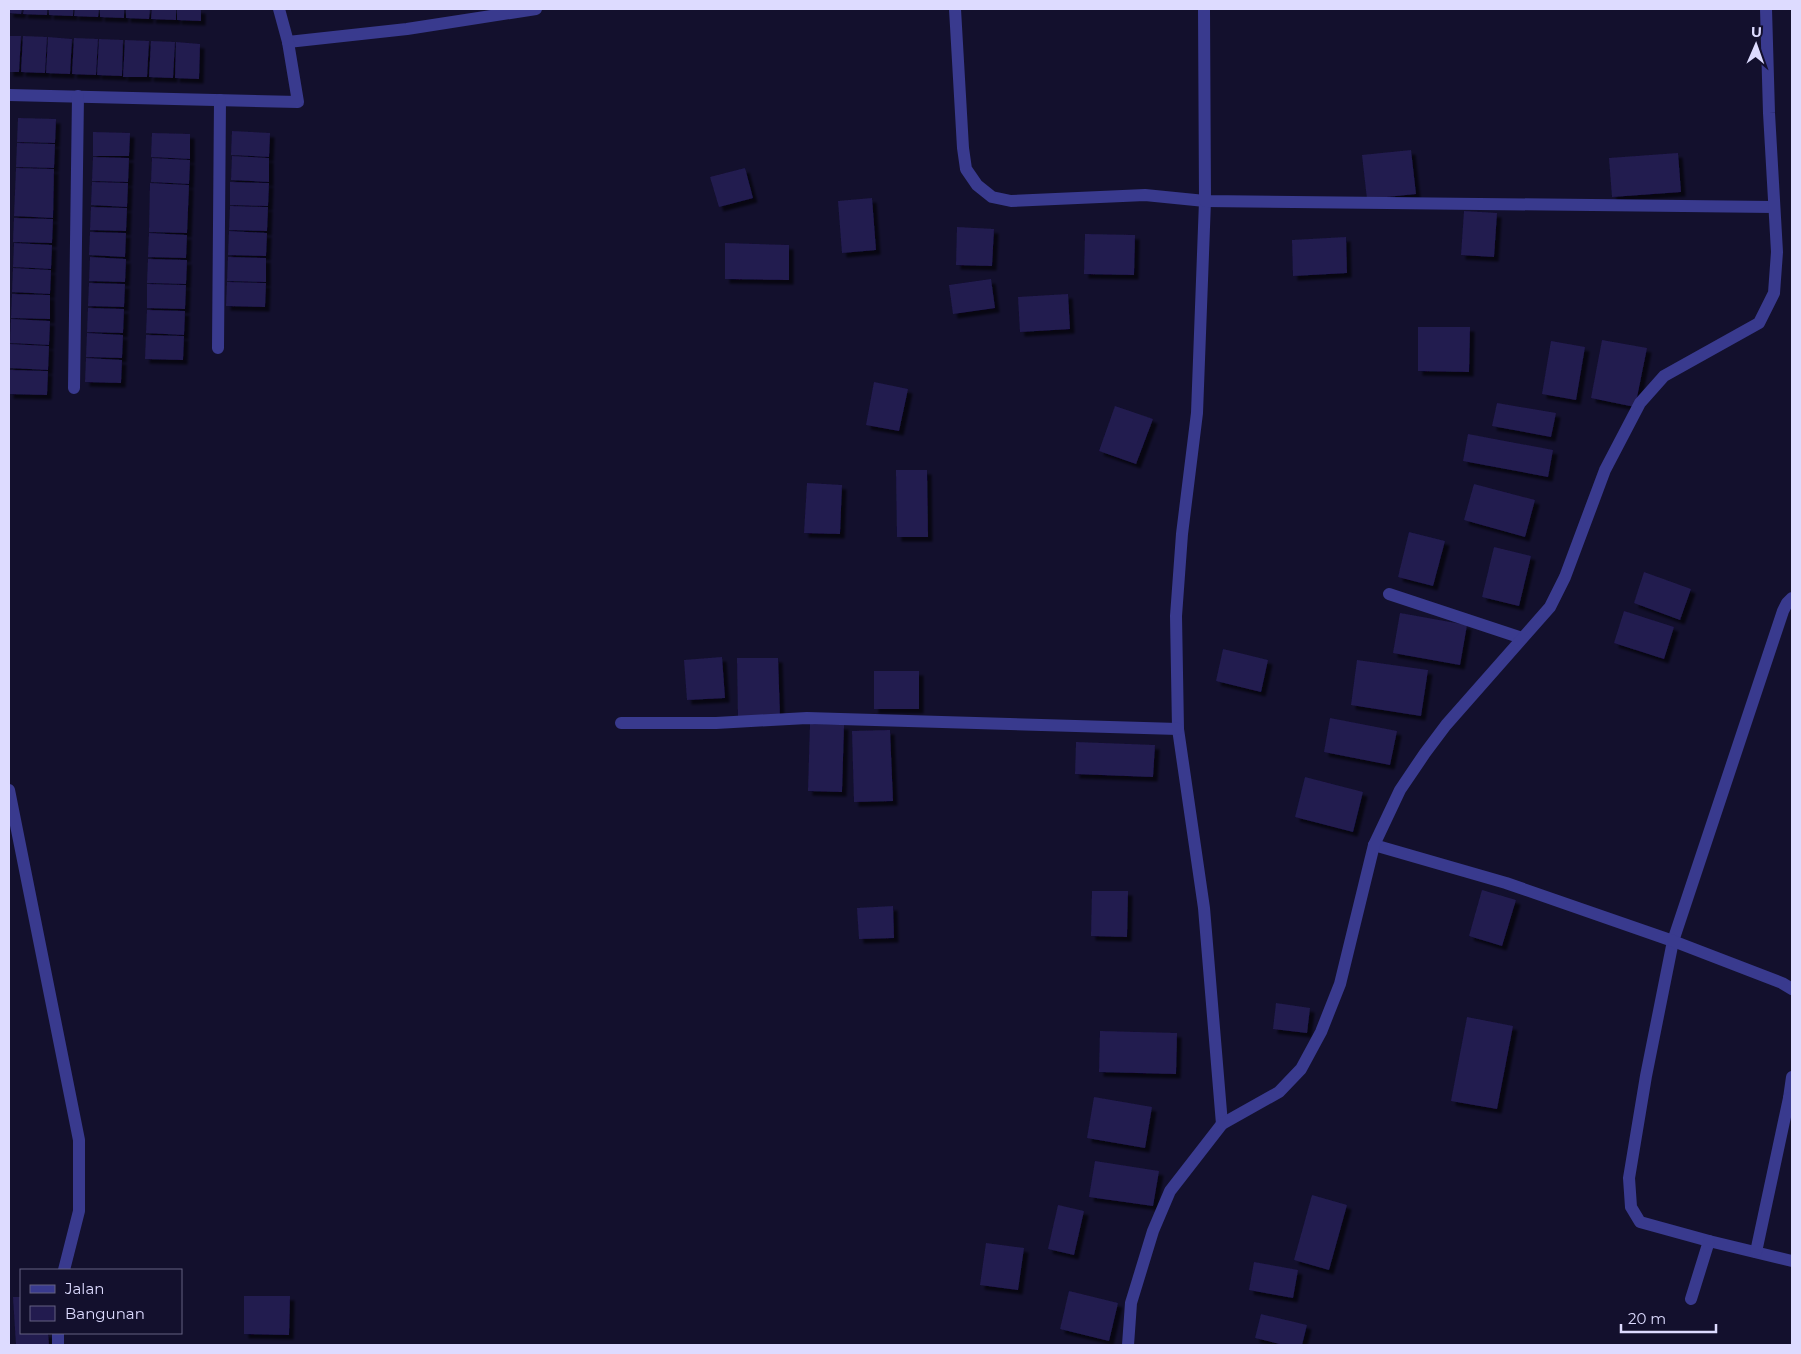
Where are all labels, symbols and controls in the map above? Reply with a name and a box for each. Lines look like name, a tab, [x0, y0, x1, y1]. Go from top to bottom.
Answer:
north arrow	[1731, 20, 1781, 70]
text: U	[1751, 23, 1762, 41]
legend	[20, 1269, 182, 1334]
text: Jalan	[64, 1279, 104, 1298]
scale bar	[1621, 1302, 1716, 1334]
text: Bangunan	[65, 1304, 145, 1323]
text: 20 m	[1628, 1309, 1666, 1328]

